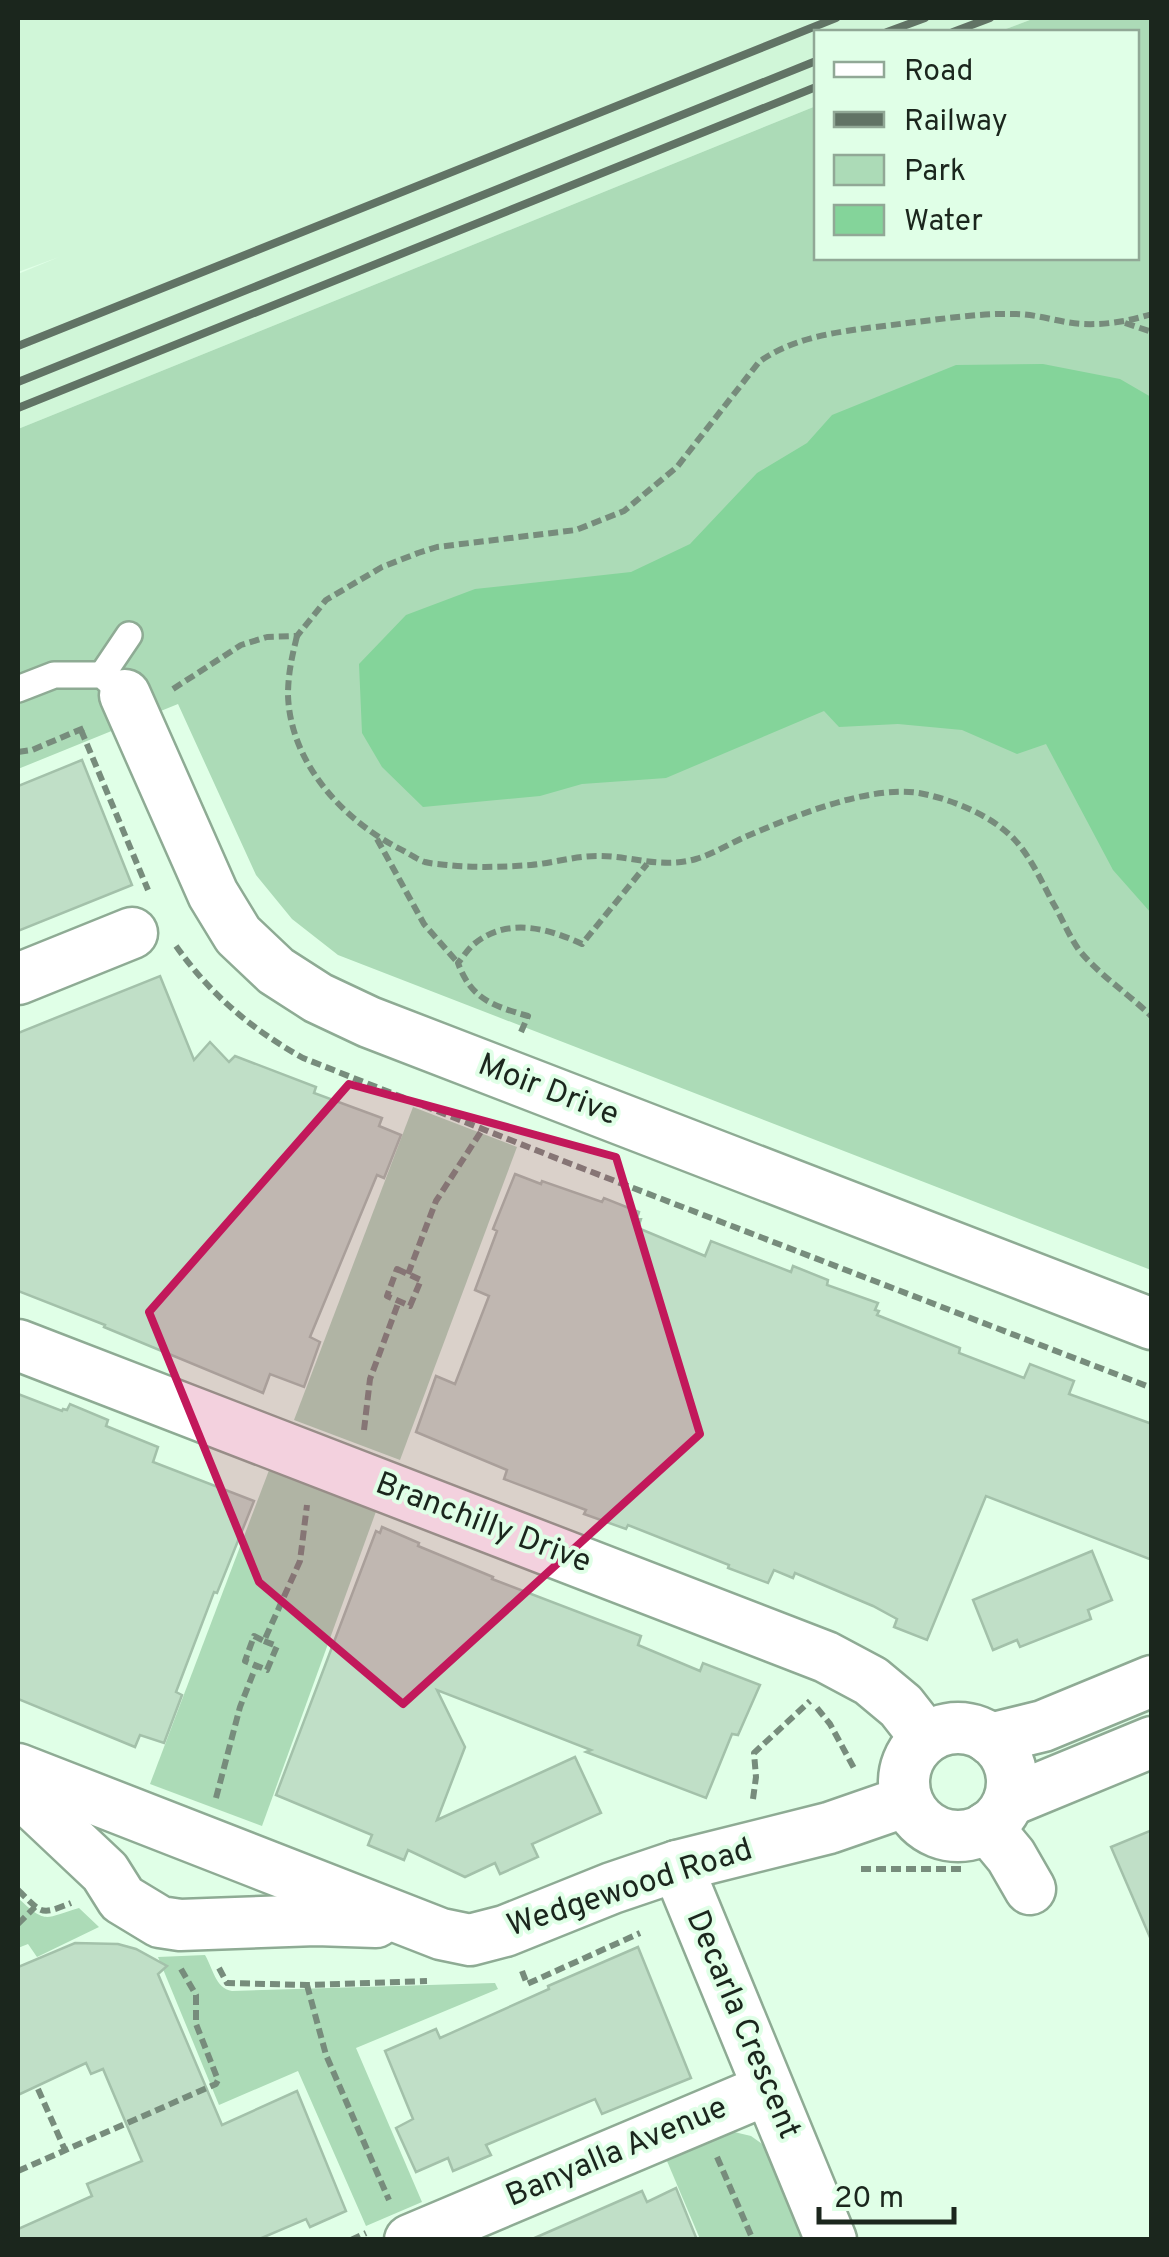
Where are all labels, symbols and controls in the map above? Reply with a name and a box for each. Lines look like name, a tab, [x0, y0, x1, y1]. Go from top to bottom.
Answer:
legend	[814, 30, 1139, 260]
text: Road	[904, 54, 973, 91]
text: Railway	[904, 104, 1008, 141]
text: Park	[904, 154, 966, 191]
text: Water	[904, 204, 983, 241]
street label: Moir Drive	[472, 1046, 624, 1136]
street label: Branchilly Drive	[370, 1465, 596, 1583]
street label: Wedgewood Road	[502, 1830, 758, 1948]
street label: Decarla Crescent	[676, 1905, 808, 2145]
street label: Banyalla Avenue	[500, 2088, 734, 2218]
scale bar	[819, 2162, 954, 2224]
text: 20 m	[834, 2181, 904, 2218]

